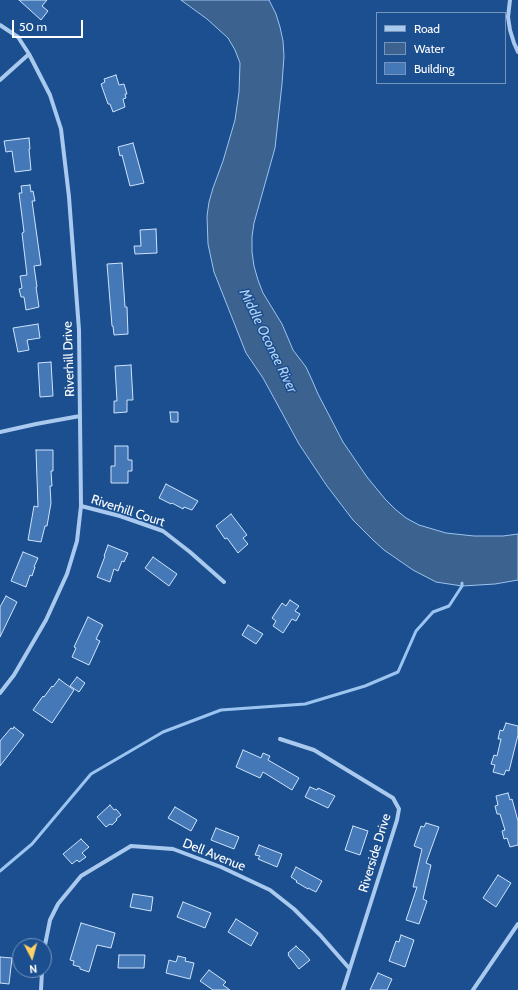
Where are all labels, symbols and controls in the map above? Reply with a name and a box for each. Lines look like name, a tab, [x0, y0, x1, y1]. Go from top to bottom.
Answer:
scale bar	[14, 12, 85, 38]
legend	[376, 12, 506, 84]
text: 50 m	[19, 19, 47, 34]
text: Road	[414, 21, 440, 36]
text: Water	[414, 41, 444, 56]
text: Building	[414, 61, 455, 76]
water label: Middle Oconee River	[236, 286, 300, 396]
street label: Riverhill Drive	[60, 321, 78, 397]
street label: Riverhill Court	[89, 492, 167, 530]
street label: Riverside Drive	[356, 812, 394, 894]
street label: Dell Avenue	[180, 835, 248, 875]
north arrow	[12, 938, 52, 978]
text: N	[29, 962, 38, 976]

